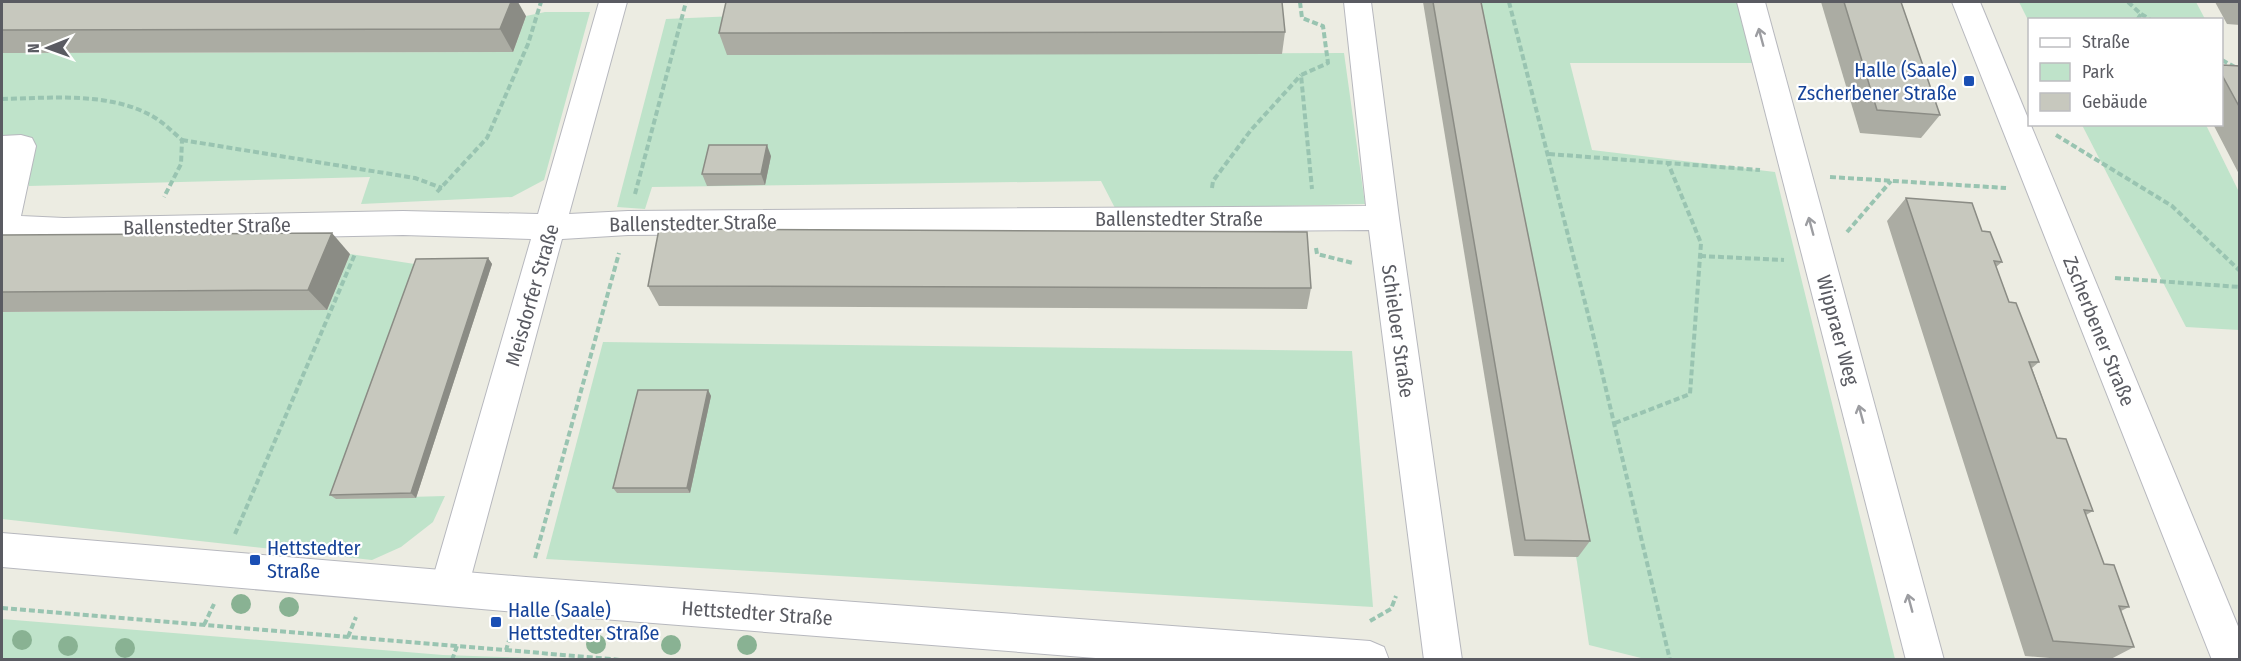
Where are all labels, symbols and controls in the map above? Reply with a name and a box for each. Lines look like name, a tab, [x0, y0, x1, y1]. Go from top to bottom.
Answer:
north arrow	[18, 18, 78, 78]
legend	[2028, 18, 2223, 126]
one-way arrow	[1754, 28, 1766, 47]
text: Straße	[2082, 31, 2130, 53]
text: N	[24, 43, 43, 53]
place label: Halle (Saale) Zscherbener Straße	[1798, 58, 1957, 105]
text: Park	[2082, 61, 2115, 83]
marker: Halle (Saale) Zscherbener Straße	[1962, 74, 1976, 88]
text: Gebäude	[2082, 91, 2148, 113]
street label: Ballenstedter Straße	[1095, 207, 1263, 231]
street label: Ballenstedter Straße	[609, 210, 777, 236]
street label: Ballenstedter Straße	[123, 213, 291, 239]
one-way arrow	[1804, 217, 1816, 236]
street label: Meisdorfer Straße	[500, 221, 564, 369]
street label: Zscherbener Straße	[2058, 253, 2140, 409]
street label: Schieloer Straße	[1377, 263, 1419, 399]
street label: Wippraer Weg	[1812, 272, 1864, 388]
one-way arrow	[1854, 405, 1866, 424]
place label: Hettstedter Straße	[267, 536, 361, 583]
marker: Hettstedter Straße	[248, 553, 262, 567]
one-way arrow	[1904, 594, 1916, 613]
street label: Hettstedter Straße	[681, 596, 833, 630]
place label: Halle (Saale) Hettstedter Straße	[508, 598, 659, 645]
marker: Halle (Saale) Hettstedter Straße	[489, 615, 503, 629]

